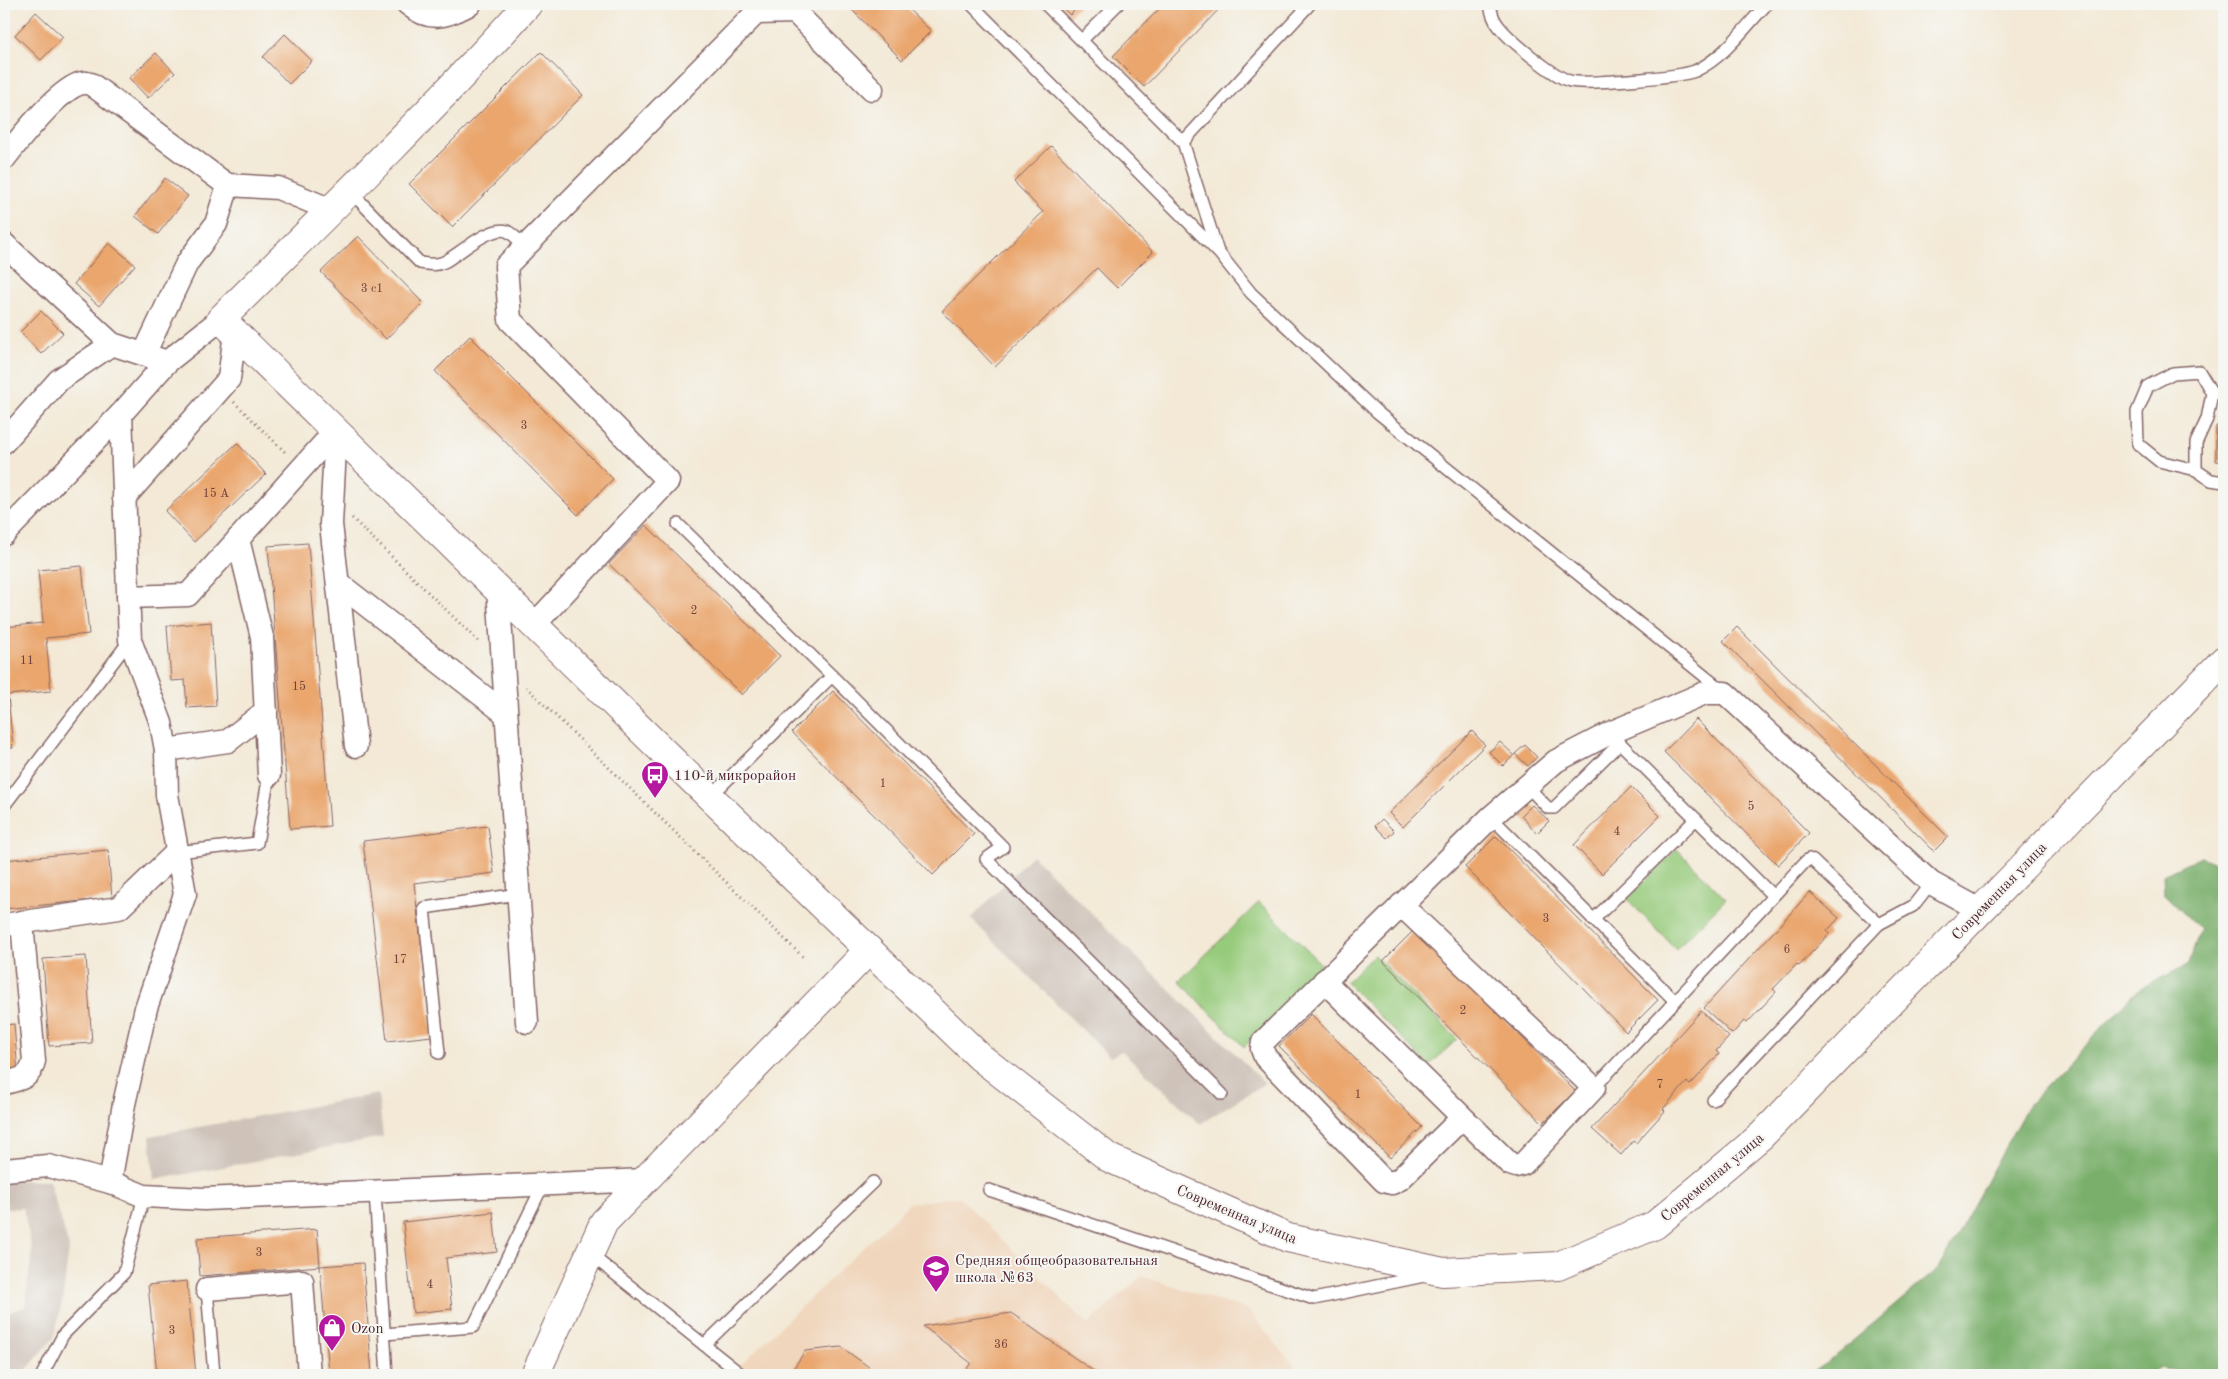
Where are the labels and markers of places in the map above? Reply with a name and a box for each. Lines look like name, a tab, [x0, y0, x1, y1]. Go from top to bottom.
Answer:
bus stop icon: 110-й микрорайон	[640, 760, 670, 799]
place label: 110-й микрорайон	[674, 769, 796, 784]
school or university icon: Средняя общеобразовательная школа №63	[921, 1254, 951, 1293]
place label: Средняя общеобразовательная школа №63	[955, 1254, 1158, 1286]
shop icon: Ozon	[317, 1313, 347, 1352]
place label: Ozon	[351, 1322, 384, 1337]

